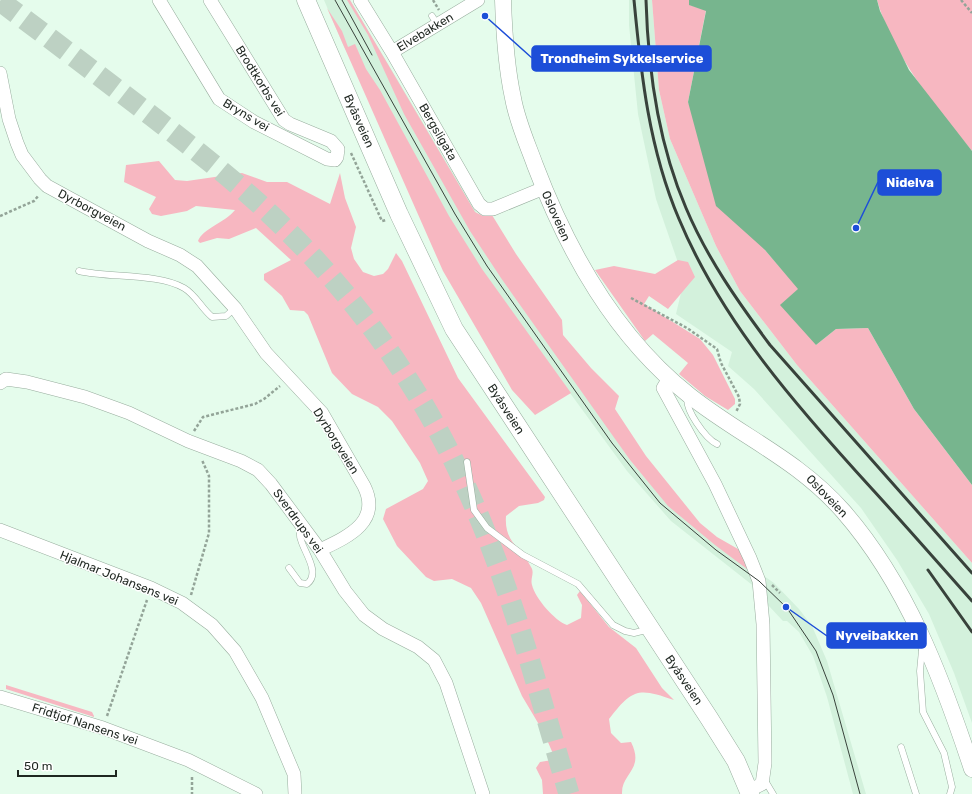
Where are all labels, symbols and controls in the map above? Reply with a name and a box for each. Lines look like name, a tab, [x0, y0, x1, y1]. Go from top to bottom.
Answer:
street label: Elvebakken	[394, 10, 456, 54]
street label: Brodtkorbs vei	[233, 43, 287, 119]
callout: Trondheim Sykkelservice	[532, 46, 711, 71]
text: Trondheim Sykkelservice	[541, 51, 704, 66]
street label: Byåsveien	[341, 92, 377, 150]
street label: Bryns vei	[220, 96, 272, 134]
street label: Bergsligata	[416, 101, 460, 163]
callout: Nidelva	[878, 170, 941, 195]
text: Nidelva	[886, 175, 934, 190]
street label: Dyrborgveien	[56, 186, 128, 234]
street label: Osloveien	[539, 189, 573, 243]
street label: Byåsveien	[485, 381, 527, 437]
street label: Dyrborgveien	[310, 405, 362, 477]
street label: Osloveien	[803, 472, 851, 520]
street label: Sverdrups vei	[270, 486, 326, 556]
street label: Hjalmar Johansens vei	[58, 548, 180, 608]
callout: Nyveibakken	[827, 623, 926, 648]
text: Nyveibakken	[836, 628, 918, 643]
street label: Byåsveien	[662, 652, 706, 708]
street label: Fridtjof Nansens vei	[30, 700, 140, 748]
scale bar	[18, 752, 116, 778]
text: 50 m	[24, 759, 52, 773]

